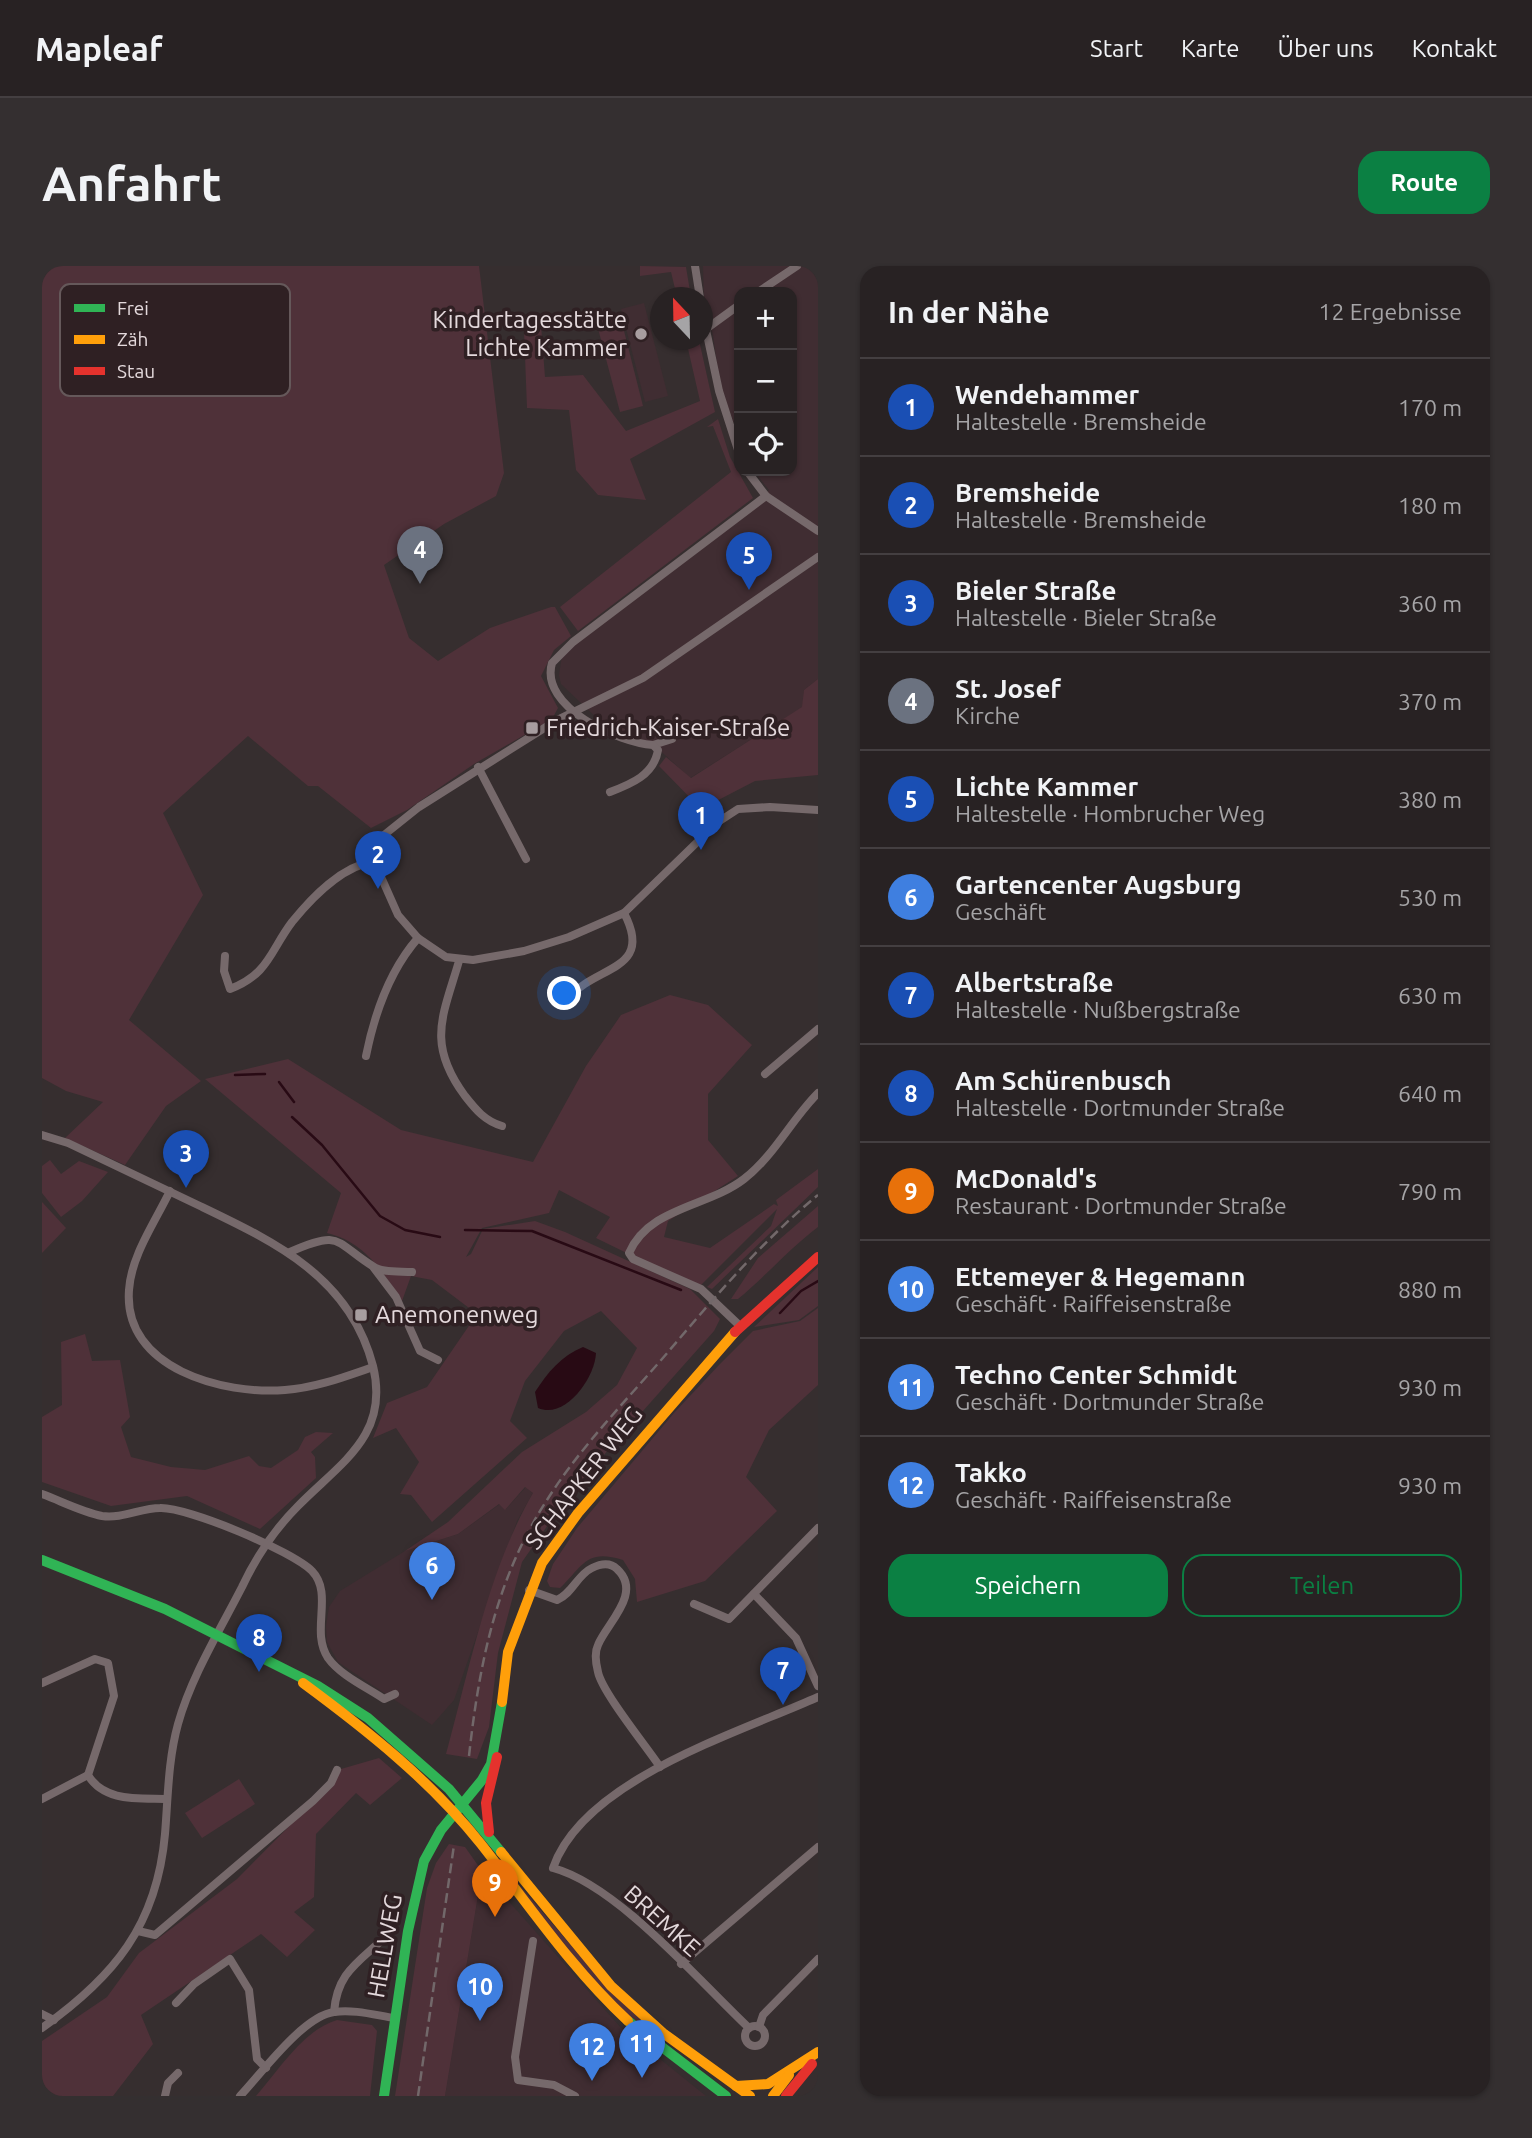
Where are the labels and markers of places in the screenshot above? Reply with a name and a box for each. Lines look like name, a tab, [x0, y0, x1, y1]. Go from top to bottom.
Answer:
place label: Kindertagesstätte Lichte Kammer	[433, 306, 627, 361]
marker: Kindertagesstätte Lichte Kammer	[633, 326, 649, 342]
pin: 4	[397, 526, 443, 584]
pin: 5	[726, 532, 772, 590]
place label: Friedrich-Kaiser-Straße	[546, 714, 790, 741]
marker: Friedrich-Kaiser-Straße	[524, 720, 540, 736]
pin: 1	[678, 792, 724, 850]
pin: 2	[355, 831, 401, 889]
pin: 3	[163, 1130, 209, 1188]
place label: Anemonenweg	[375, 1301, 539, 1328]
marker: Anemonenweg	[353, 1307, 369, 1323]
pin: 6	[409, 1542, 455, 1600]
pin: 8	[236, 1614, 282, 1672]
pin: 7	[760, 1647, 806, 1705]
pin: 9	[472, 1859, 518, 1917]
pin: 10	[457, 1963, 503, 2021]
pin: 11	[619, 2020, 665, 2078]
pin: 12	[569, 2023, 615, 2081]

